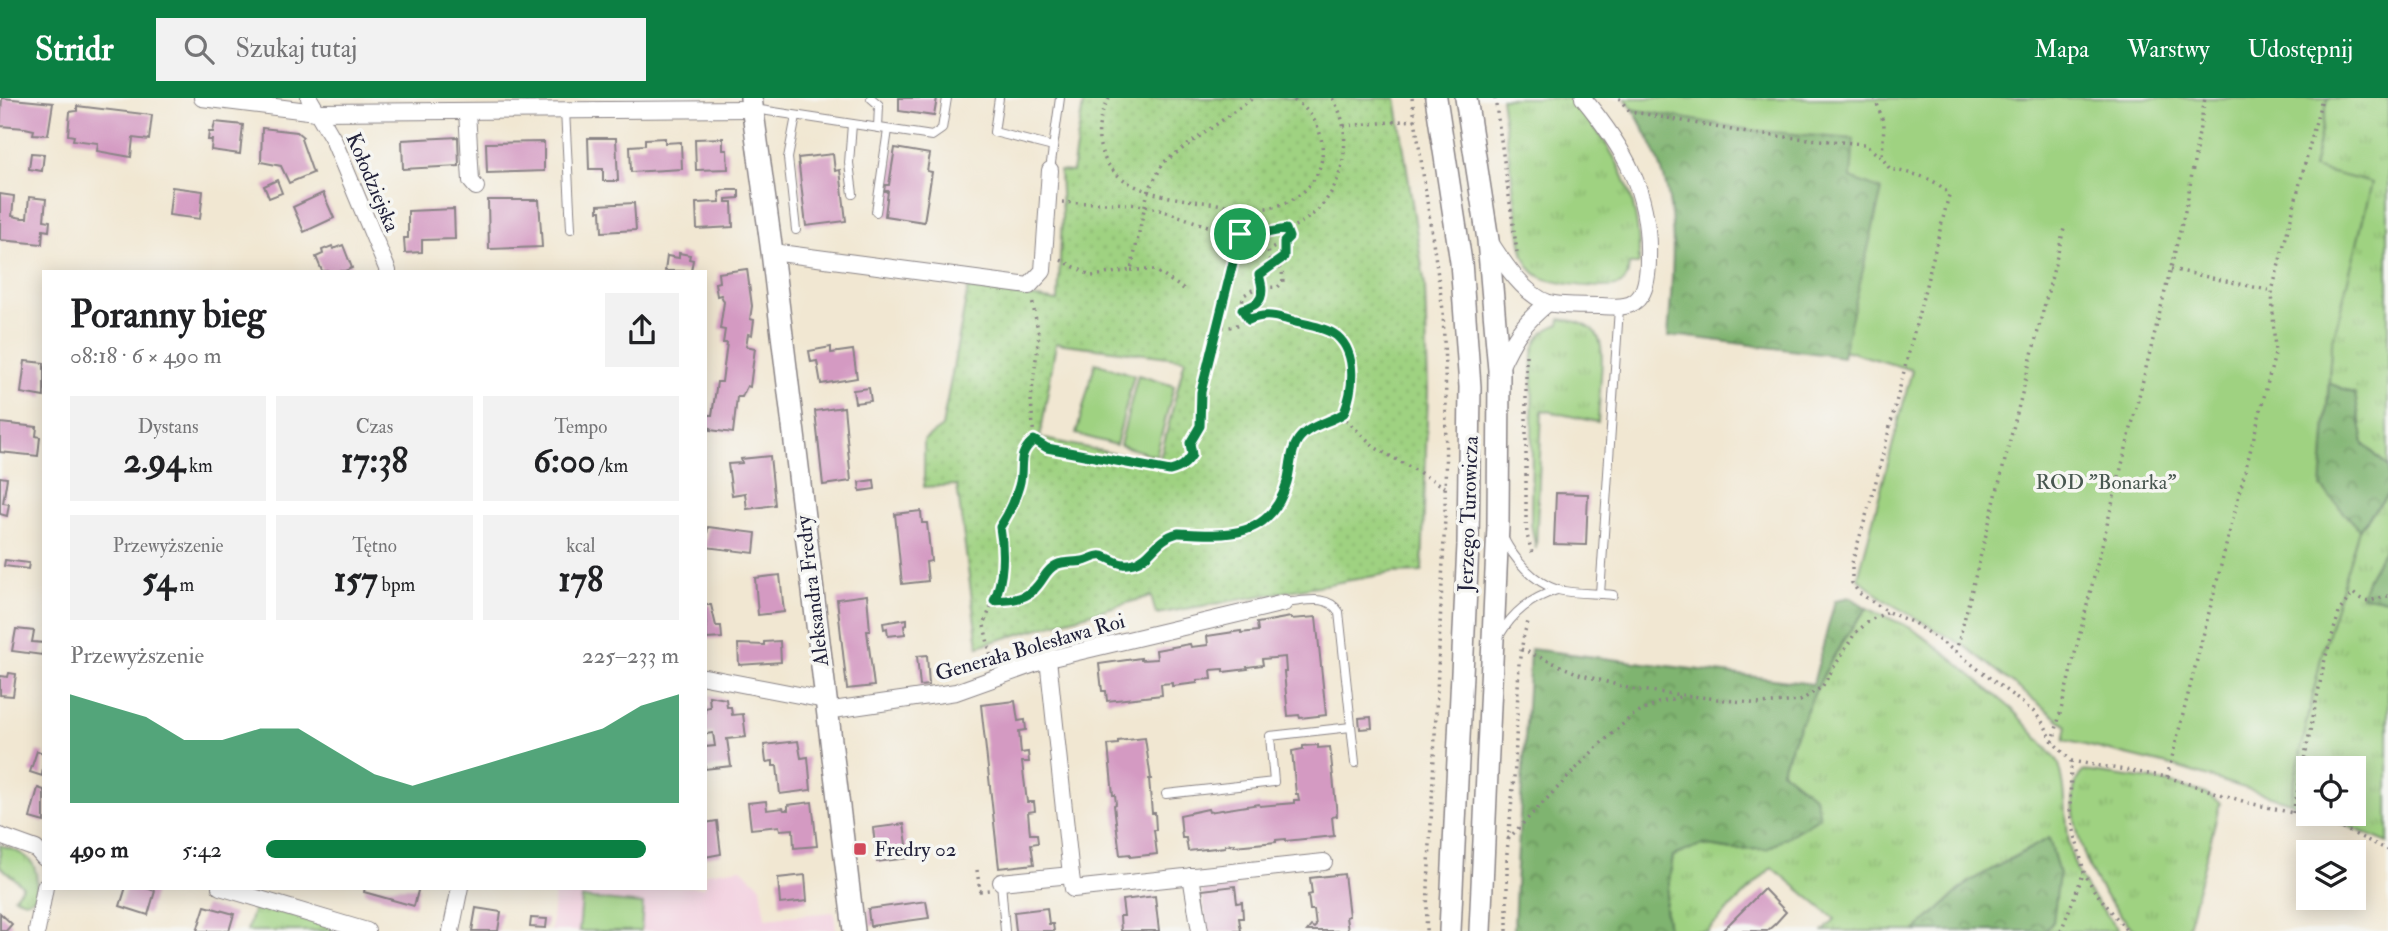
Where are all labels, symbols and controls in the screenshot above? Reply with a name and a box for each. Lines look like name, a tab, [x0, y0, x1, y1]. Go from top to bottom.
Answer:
search box	[156, 18, 646, 81]
text: Stridr	[35, 29, 114, 70]
icon: search	[180, 30, 218, 68]
text: Szukaj tutaj	[236, 33, 357, 65]
text: Mapa	[2034, 34, 2089, 65]
text: Warstwy	[2127, 34, 2210, 65]
text: Udostępnij	[2248, 34, 2353, 65]
street label: Kołodziejska	[340, 129, 406, 236]
pin	[1210, 204, 1270, 264]
icon: arrive	[1221, 215, 1259, 253]
text: Poranny bieg	[70, 291, 266, 339]
button: share	[605, 293, 679, 367]
text: 08:18 · 6 × 490 m	[70, 341, 222, 370]
text: Dystans	[138, 415, 198, 439]
text: Czas	[356, 415, 393, 439]
text: Tempo	[554, 415, 607, 439]
street label: Jerzego Turowicza	[1452, 435, 1485, 594]
text: 2.94	[124, 439, 185, 483]
text: 17:38	[341, 439, 408, 483]
text: 6:00	[533, 439, 596, 483]
text: km	[185, 454, 213, 478]
text: /km	[596, 454, 628, 478]
park label: ROD "Bonarka"	[2035, 469, 2177, 496]
street label: Aleksandra Fredry	[790, 513, 835, 669]
text: Przewyższenie	[113, 534, 224, 558]
text: Tętno	[352, 534, 397, 558]
text: kcal	[566, 534, 595, 558]
text: 54	[142, 558, 175, 602]
text: 157	[334, 558, 378, 602]
text: 178	[558, 558, 603, 602]
text: m	[175, 573, 194, 597]
text: bpm	[378, 573, 415, 597]
street label: Generała Bolesława Roi	[932, 607, 1128, 687]
text: Przewyższenie	[70, 641, 204, 670]
text: 225–233 m	[582, 641, 679, 670]
map controls	[2296, 756, 2366, 910]
button: locate	[2296, 756, 2366, 826]
text: 490 m	[70, 835, 129, 864]
text: 5:42	[182, 835, 222, 864]
place label: Fredry 02	[874, 836, 956, 863]
button: layers	[2296, 840, 2366, 910]
marker: Fredry 02	[852, 841, 868, 857]

